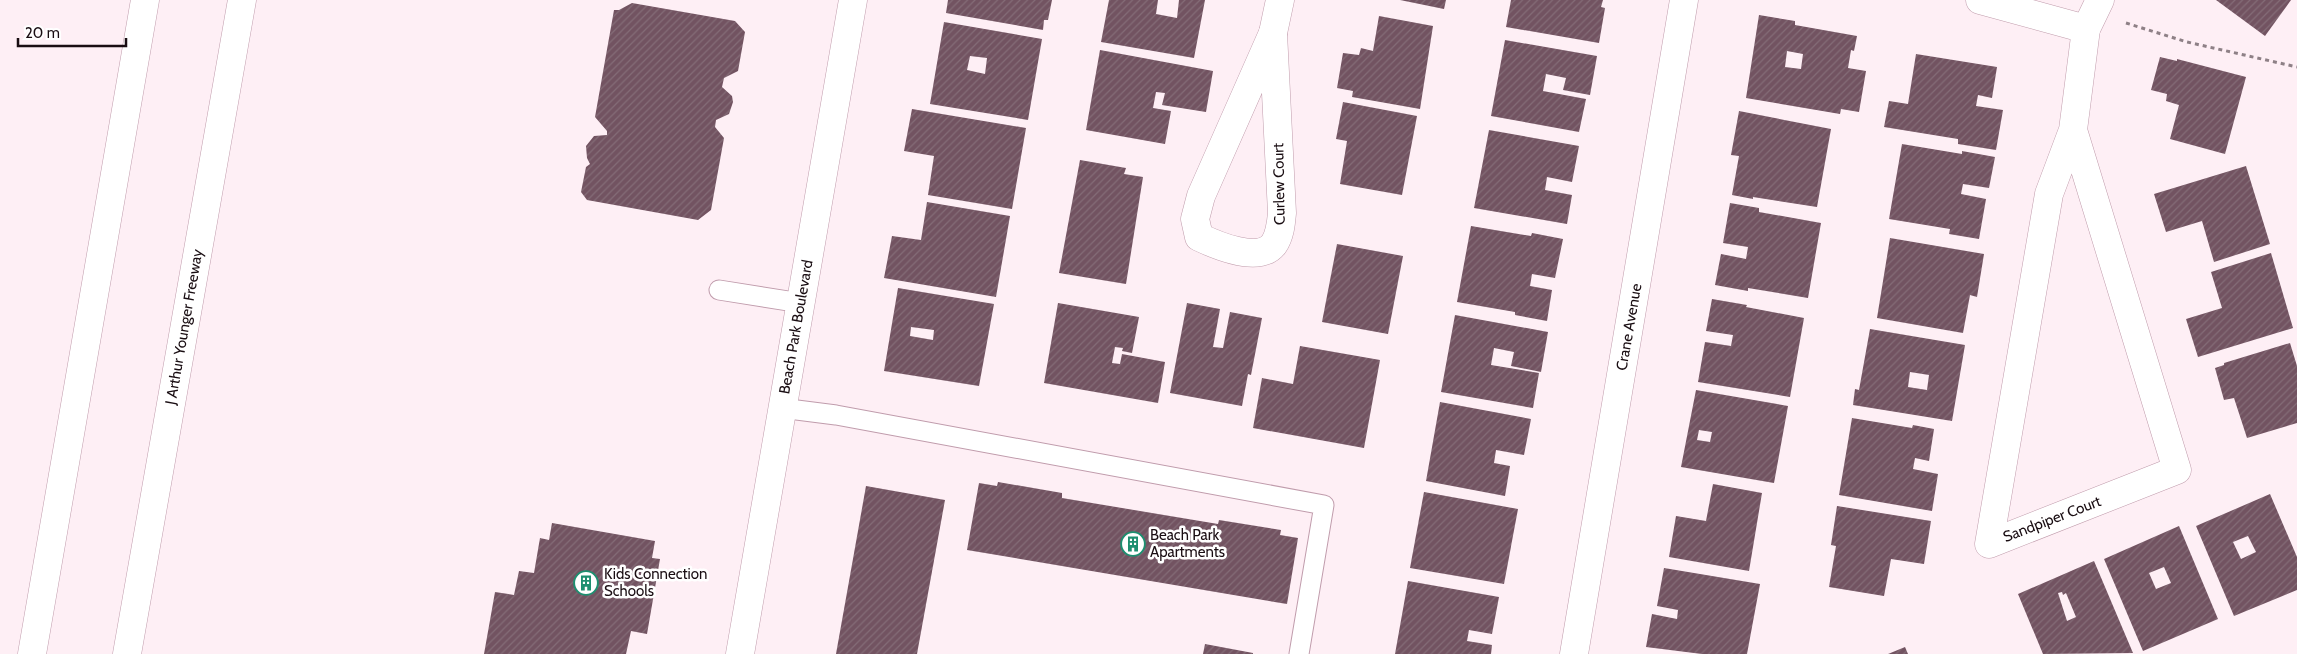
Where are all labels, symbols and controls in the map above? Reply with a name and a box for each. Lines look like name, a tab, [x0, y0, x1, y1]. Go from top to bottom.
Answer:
scale bar	[18, 15, 125, 47]
text: 20 m	[25, 24, 60, 42]
street label: Curlew Court	[1269, 143, 1289, 225]
street label: J Arthur Younger Freeway	[161, 247, 207, 407]
street label: Beach Park Boulevard	[775, 258, 817, 396]
street label: Crane Avenue	[1612, 282, 1646, 372]
street label: Sandpiper Court	[2001, 492, 2103, 546]
place label: Beach Park Apartments	[1150, 526, 1225, 561]
building icon: Beach Park Apartments	[1120, 531, 1146, 557]
place label: Kids Connection Schools	[604, 565, 707, 600]
building icon: Kids Connection Schools	[573, 570, 599, 596]

